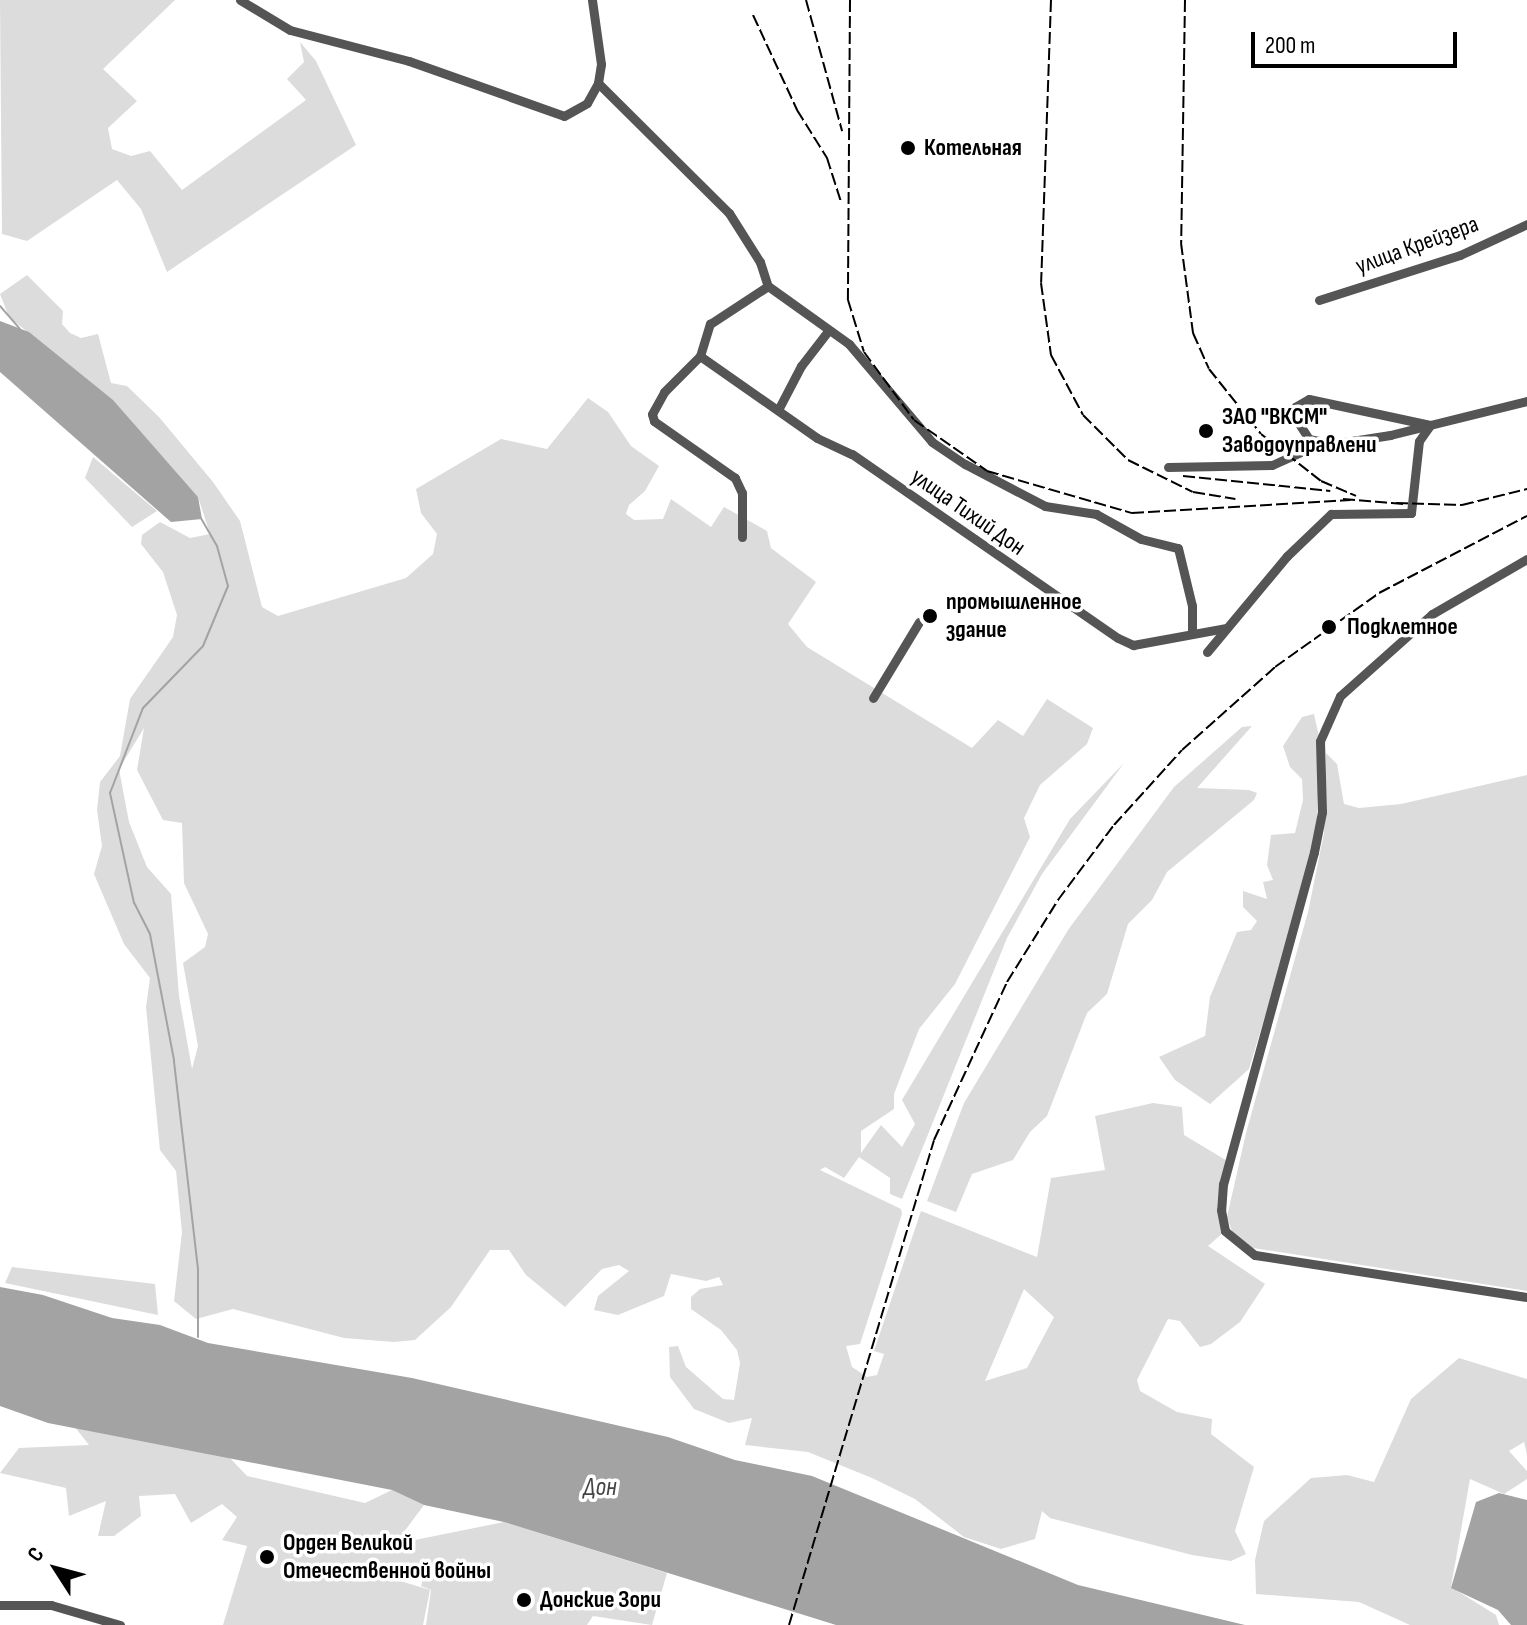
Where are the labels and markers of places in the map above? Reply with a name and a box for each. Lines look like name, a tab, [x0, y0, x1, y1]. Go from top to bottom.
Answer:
place label: Котельная	[924, 134, 1022, 162]
marker: Котельная	[899, 139, 917, 157]
place label: ЗАО "ВКСМ" Заводоуправлени	[1222, 403, 1376, 459]
marker: ЗАО "ВКСМ" Заводоуправлени	[1197, 422, 1215, 440]
place label: промышленное здание	[946, 588, 1082, 644]
marker: промышленное здание	[921, 607, 939, 625]
place label: Подклетное	[1347, 613, 1458, 641]
marker: Подклетное	[1318, 616, 1340, 638]
place label: Орден Великой Отечественной войны	[283, 1529, 491, 1585]
marker: Орден Великой Отечественной войны	[258, 1548, 276, 1566]
place label: Донские Зори	[540, 1586, 661, 1614]
marker: Донские Зори	[515, 1591, 533, 1609]

